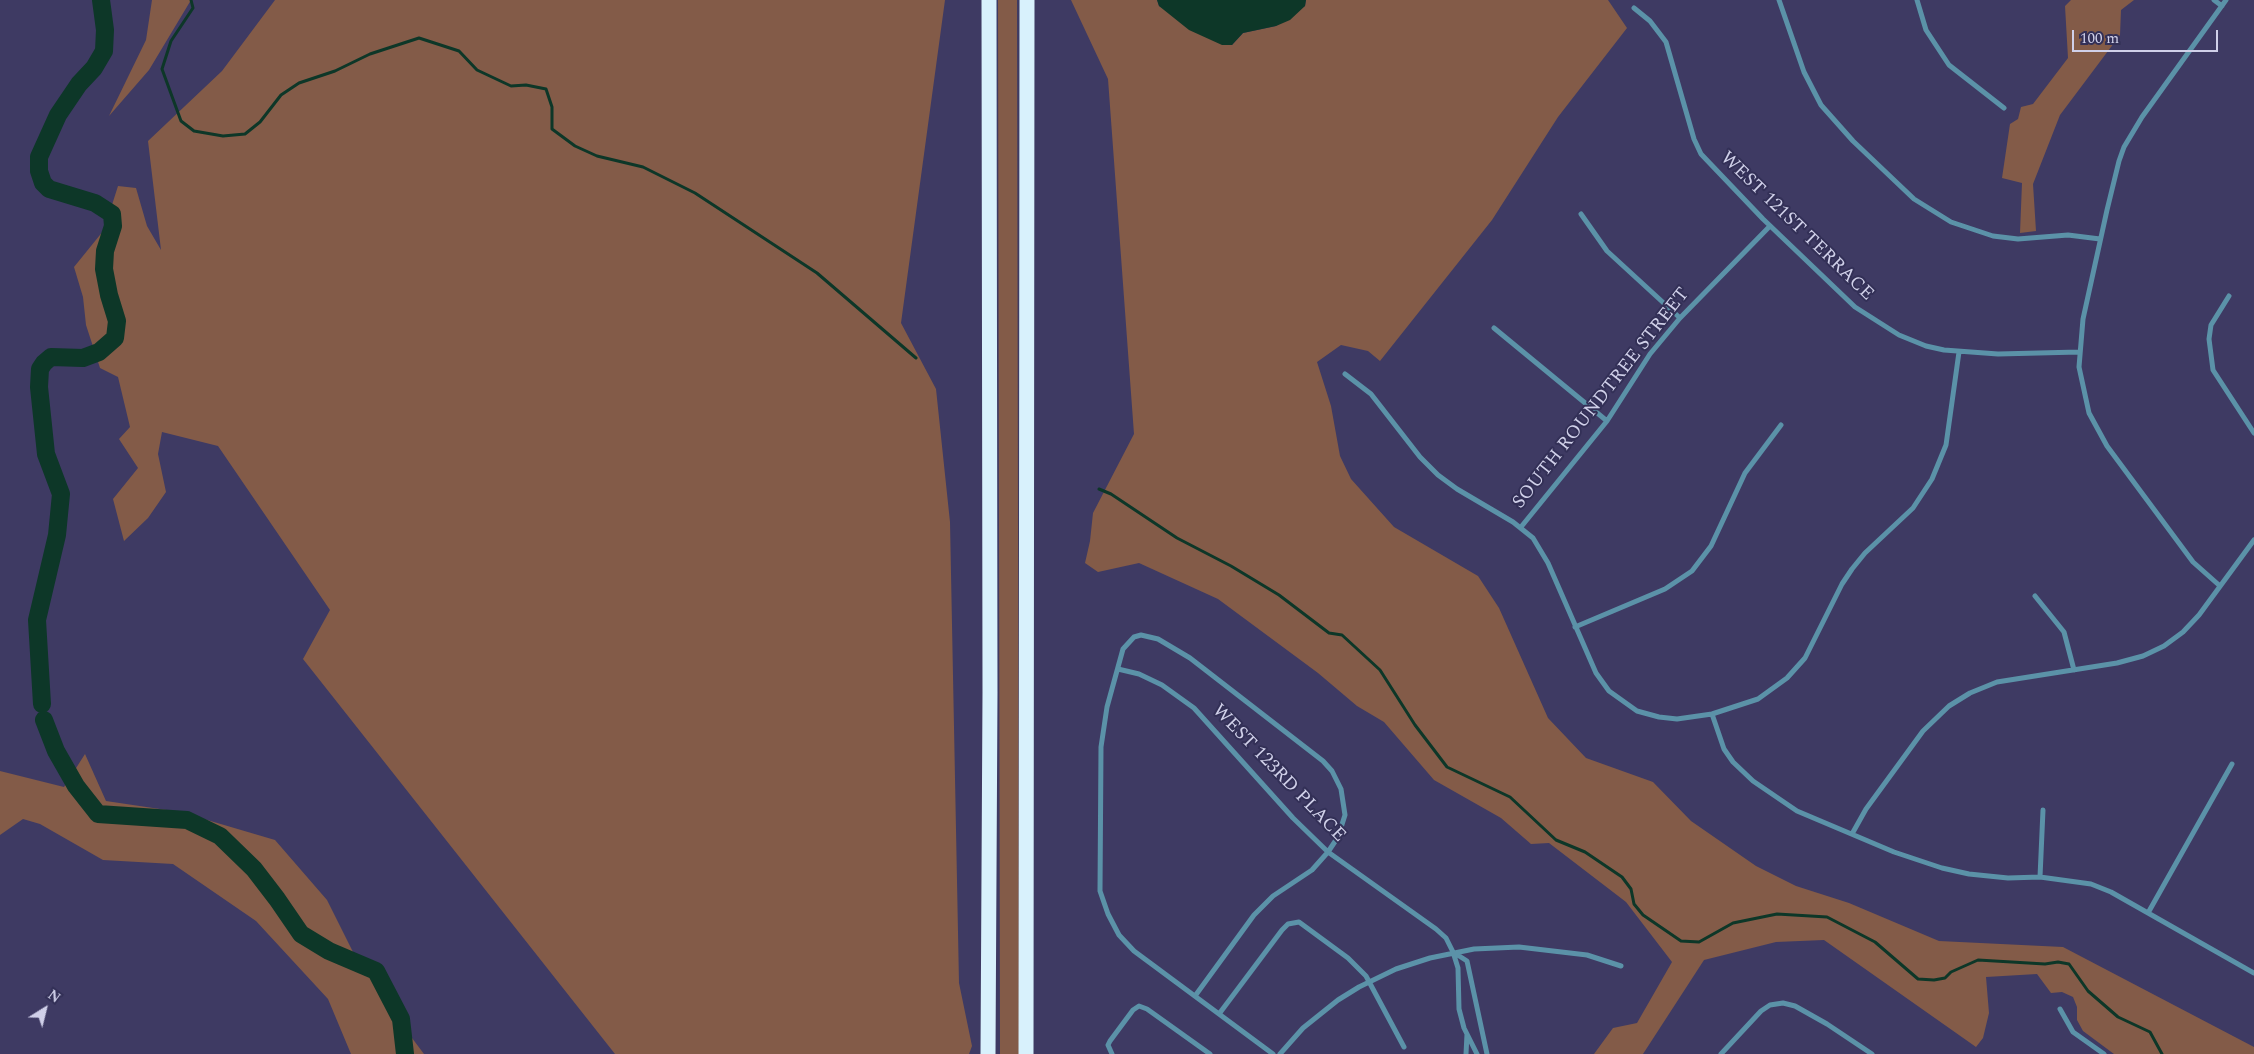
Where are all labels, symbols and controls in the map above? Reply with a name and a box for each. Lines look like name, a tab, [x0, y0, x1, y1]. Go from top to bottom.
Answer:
scale bar	[2074, 20, 2220, 52]
text: 100 m	[2080, 27, 2119, 50]
street label: WEST 121ST TERRACE	[1714, 148, 1878, 306]
street label: SOUTH ROUNDTREE STREET	[1509, 284, 1695, 514]
street label: WEST 123RD PLACE	[1206, 700, 1350, 848]
north arrow	[20, 984, 70, 1034]
text: N	[43, 985, 65, 1008]

